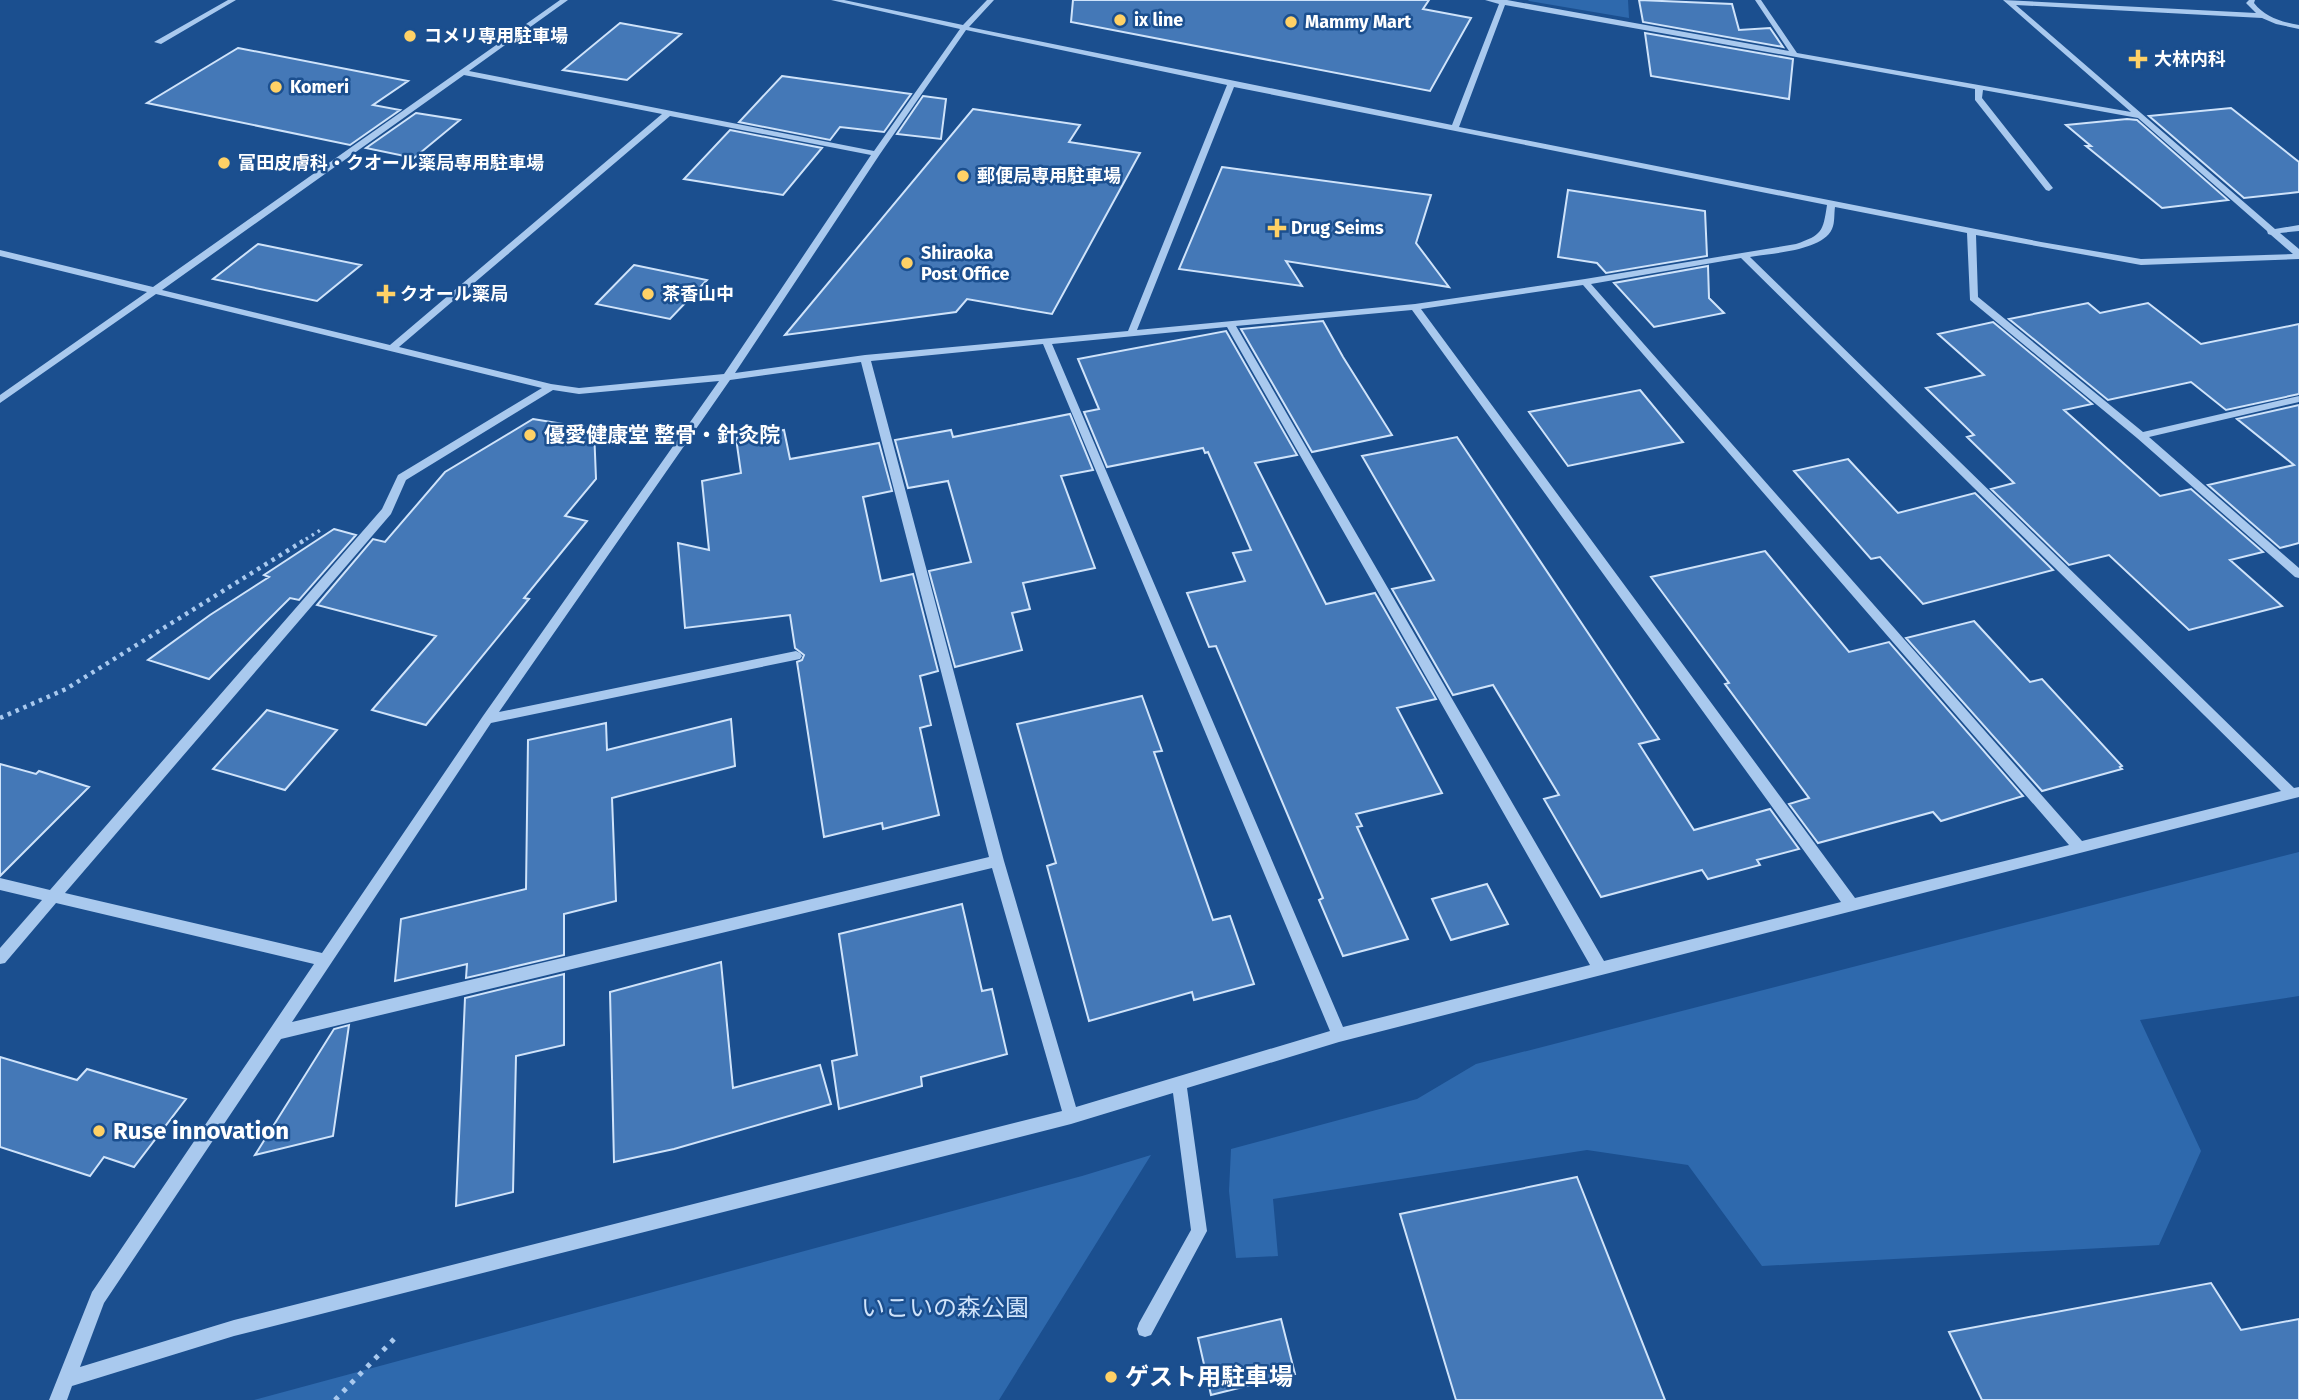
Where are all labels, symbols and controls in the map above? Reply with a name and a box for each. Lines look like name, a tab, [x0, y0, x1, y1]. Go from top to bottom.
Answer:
place label: ix line	[1134, 9, 1183, 31]
place label: Mammy Mart	[1305, 11, 1412, 33]
marker: ix line	[1112, 12, 1128, 28]
marker: Mammy Mart	[1283, 14, 1299, 30]
place label: コメリ専用駐車場	[424, 25, 568, 47]
marker: コメリ専用駐車場	[402, 28, 418, 44]
place label: 大林内科	[2154, 48, 2226, 70]
marker: 大林内科	[2128, 49, 2148, 69]
place label: Komeri	[290, 76, 349, 98]
marker: Komeri	[268, 79, 284, 95]
place label: 富田皮膚科・クオール薬局専用駐車場	[238, 152, 544, 174]
marker: 富田皮膚科・クオール薬局専用駐車場	[216, 155, 232, 171]
place label: 郵便局専用駐車場	[977, 165, 1121, 187]
marker: 郵便局専用駐車場	[955, 168, 971, 184]
place label: Drug Seims	[1291, 217, 1384, 239]
marker: Drug Seims	[1269, 220, 1285, 236]
place label: Shiraoka Post Office	[921, 242, 1010, 285]
marker: Shiraoka Post Office	[899, 255, 915, 271]
place label: クオール薬局	[400, 283, 508, 305]
place label: 茶香山中	[662, 283, 734, 305]
marker: クオール薬局	[378, 286, 394, 302]
marker: 茶香山中	[640, 286, 656, 302]
place label: 優愛健康堂 整骨・針灸院	[544, 422, 780, 448]
marker: 優愛健康堂 整骨・針灸院	[522, 427, 538, 443]
place label: Ruse innovation	[113, 1117, 289, 1145]
marker: Ruse innovation	[91, 1123, 107, 1139]
park label: いこいの森公園	[861, 1294, 1029, 1322]
place label: ゲスト用駐車場	[1125, 1363, 1293, 1391]
marker: ゲスト用駐車場	[1103, 1369, 1119, 1385]

